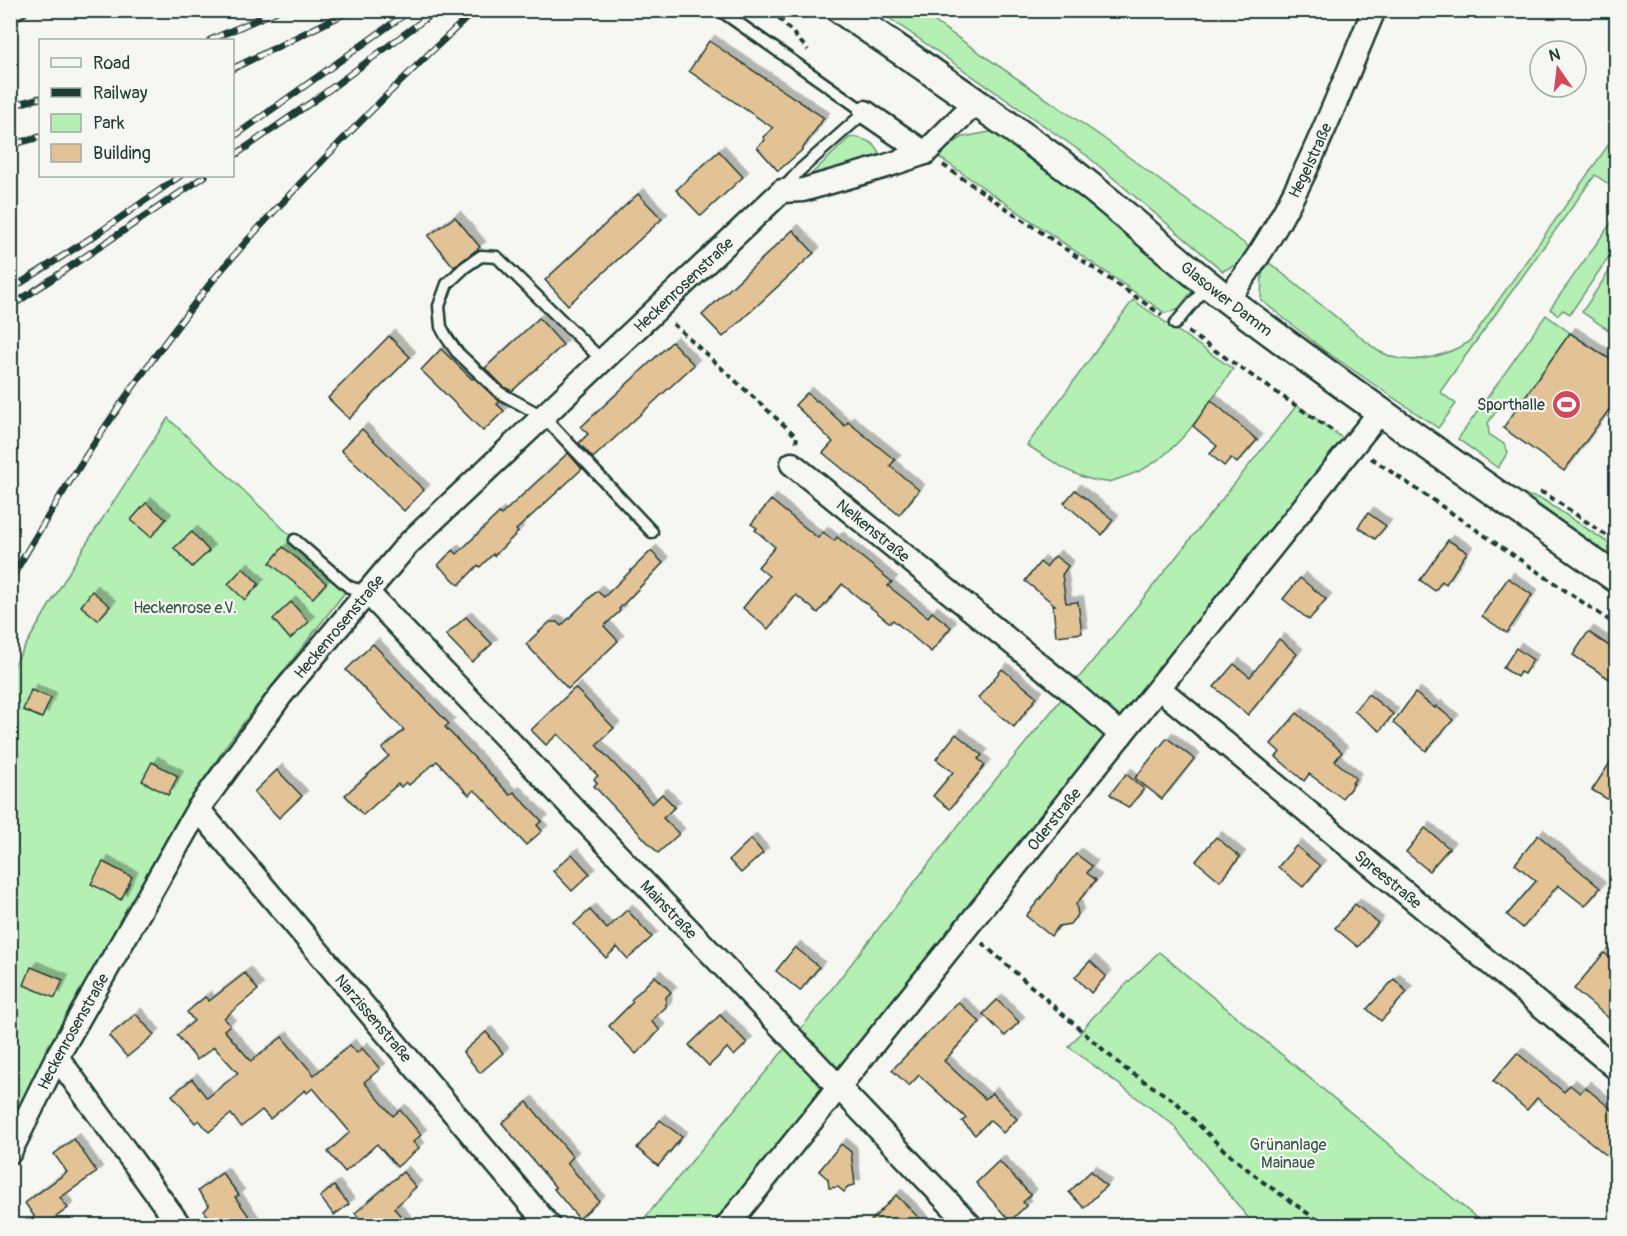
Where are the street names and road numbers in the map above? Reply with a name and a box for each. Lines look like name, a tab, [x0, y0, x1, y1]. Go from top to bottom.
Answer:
street label: Hegelstraße	[1284, 120, 1337, 202]
street label: Heckenrosenstraße	[630, 233, 738, 337]
street label: Glasower Damm	[1176, 257, 1276, 341]
street label: Nelkenstraße	[832, 495, 914, 567]
street label: Heckenrosenstraße	[290, 571, 389, 683]
street label: Oderstraße	[1023, 784, 1086, 855]
street label: Spreestraße	[1350, 846, 1426, 913]
street label: Mainstraße	[636, 876, 701, 944]
street label: Heckenrosenstraße	[33, 970, 114, 1093]
street label: Narzissenstraße	[330, 970, 416, 1067]

